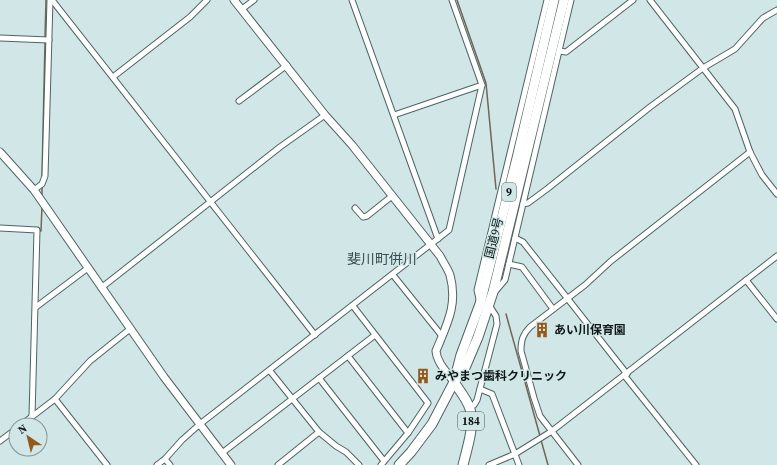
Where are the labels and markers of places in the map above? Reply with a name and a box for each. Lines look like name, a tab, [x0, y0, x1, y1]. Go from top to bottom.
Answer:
building icon: あい川保育園	[533, 321, 551, 339]
place label: あい川保育園	[554, 322, 626, 338]
building icon: みやまつ歯科クリニック	[414, 367, 432, 385]
place label: みやまつ歯科クリニック	[435, 368, 567, 384]

